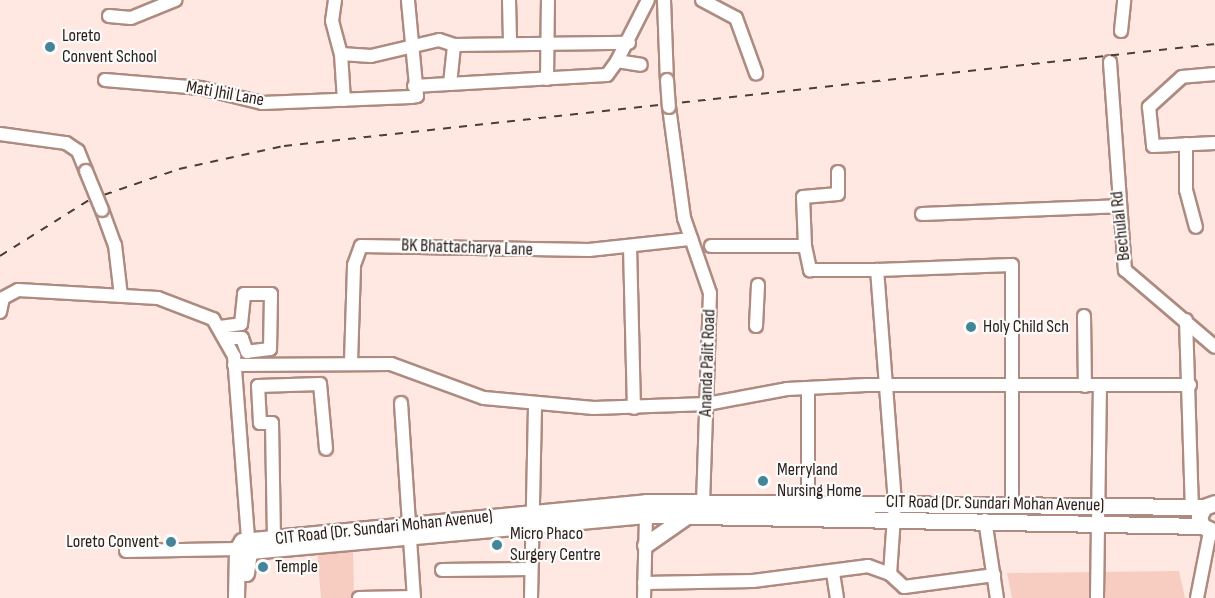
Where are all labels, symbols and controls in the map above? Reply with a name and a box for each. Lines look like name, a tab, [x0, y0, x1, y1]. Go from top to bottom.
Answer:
place label: Loreto Convent School	[62, 26, 157, 68]
marker: Loreto Convent School	[43, 40, 57, 54]
street label: Mati Jhil Lane	[184, 77, 266, 111]
street label: Bechulal Rd	[1107, 190, 1135, 262]
street label: BK Bhattacharya Lane	[401, 235, 533, 261]
street label: Ananda Palit Road	[695, 309, 721, 417]
place label: Holy Child Sch	[983, 316, 1069, 338]
marker: Holy Child Sch	[964, 320, 978, 334]
place label: Merryland Nursing Home	[777, 460, 862, 502]
marker: Merryland Nursing Home	[754, 472, 772, 490]
street label: CIT Road (Dr. Sundari Mohan Avenue)	[886, 491, 1104, 517]
street label: CIT Road (Dr. Sundari Mohan Avenue)	[274, 506, 494, 550]
place label: Micro Phaco Surgery Centre	[510, 524, 601, 566]
place label: Loreto Convent	[66, 531, 159, 553]
marker: Loreto Convent	[164, 535, 178, 549]
marker: Micro Phaco Surgery Centre	[488, 536, 506, 554]
place label: Temple	[275, 556, 318, 578]
marker: Temple	[256, 560, 270, 574]

